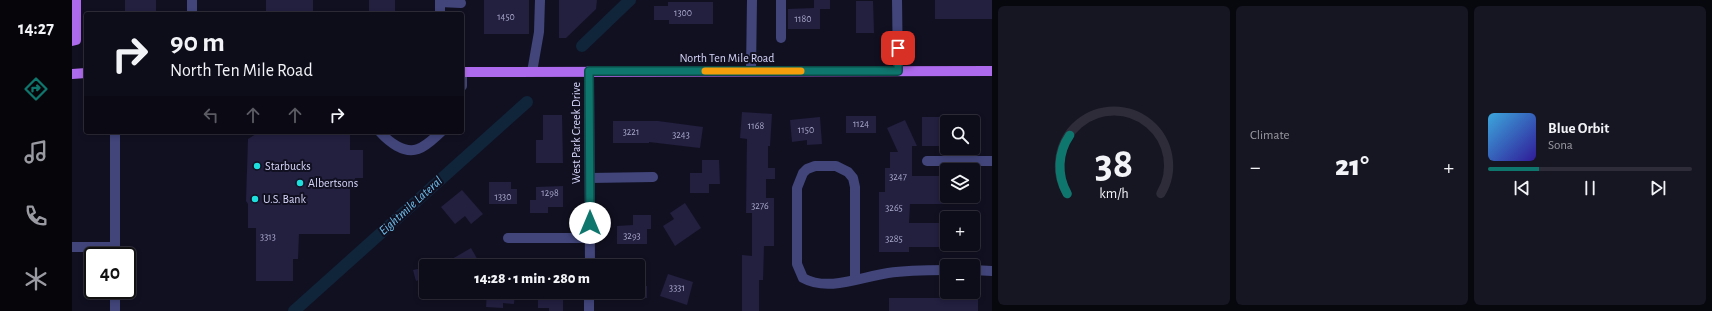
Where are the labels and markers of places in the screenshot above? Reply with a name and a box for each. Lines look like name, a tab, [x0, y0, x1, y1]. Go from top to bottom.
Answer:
pin	[881, 31, 915, 65]
place label: Starbucks	[265, 160, 311, 172]
marker: Starbucks	[252, 161, 262, 171]
place label: Albertsons	[308, 177, 358, 189]
marker: Albertsons	[295, 178, 305, 188]
place label: U.S. Bank	[263, 193, 307, 205]
marker: U.S. Bank	[250, 194, 260, 204]

